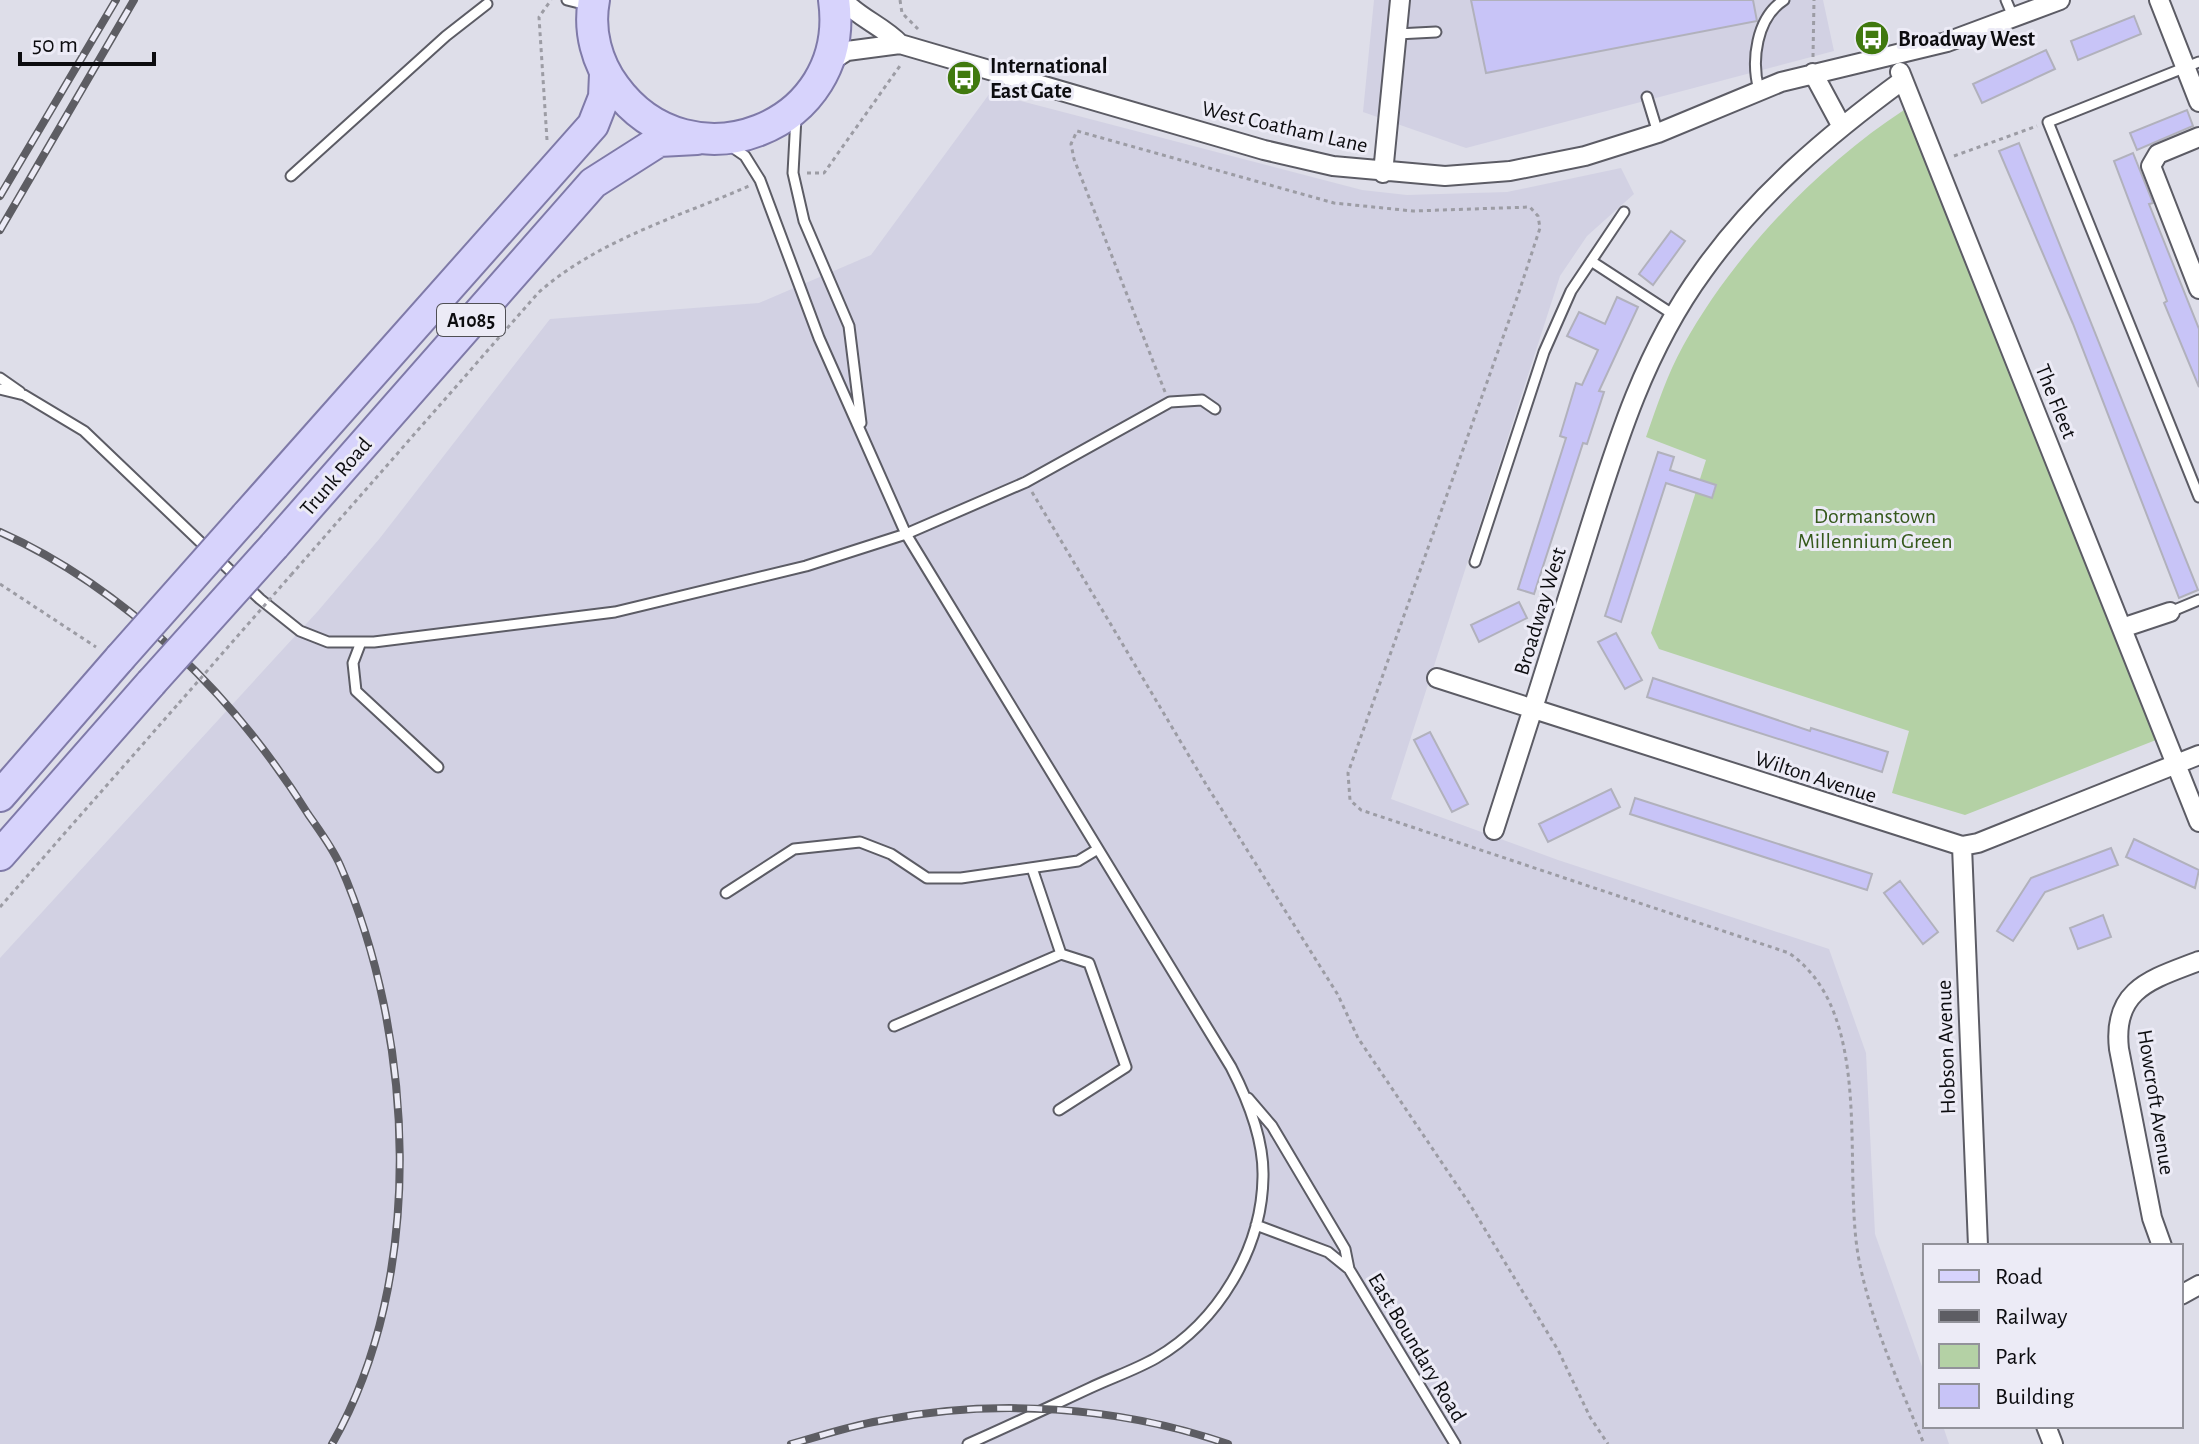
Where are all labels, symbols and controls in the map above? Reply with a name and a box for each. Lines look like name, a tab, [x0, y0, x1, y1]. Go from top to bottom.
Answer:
scale bar	[20, 16, 154, 66]
bus stop icon: Broadway West	[1853, 19, 1891, 57]
place label: Broadway West	[1898, 28, 2036, 51]
text: 50 m	[32, 33, 78, 57]
place label: International East Gate	[990, 55, 1107, 102]
bus stop icon: International East Gate	[945, 59, 983, 97]
street label: West Coatham Lane	[1200, 97, 1370, 157]
road number: A1085	[437, 304, 505, 336]
street label: The Fleet	[2031, 361, 2081, 442]
street label: Trunk Road	[296, 433, 376, 520]
park label: Dormanstown Millennium Green	[1797, 505, 1953, 552]
street label: Broadway West	[1510, 545, 1570, 678]
street label: Wilton Avenue	[1752, 747, 1879, 807]
street label: Hobson Avenue	[1933, 979, 1959, 1115]
street label: Howcroft Avenue	[2134, 1028, 2178, 1176]
legend	[1923, 1244, 2183, 1428]
text: Road	[1995, 1265, 2043, 1289]
street label: East Boundary Road	[1364, 1269, 1470, 1426]
text: Railway	[1995, 1305, 2067, 1329]
text: Park	[1995, 1345, 2036, 1369]
text: Building	[1995, 1385, 2074, 1409]

